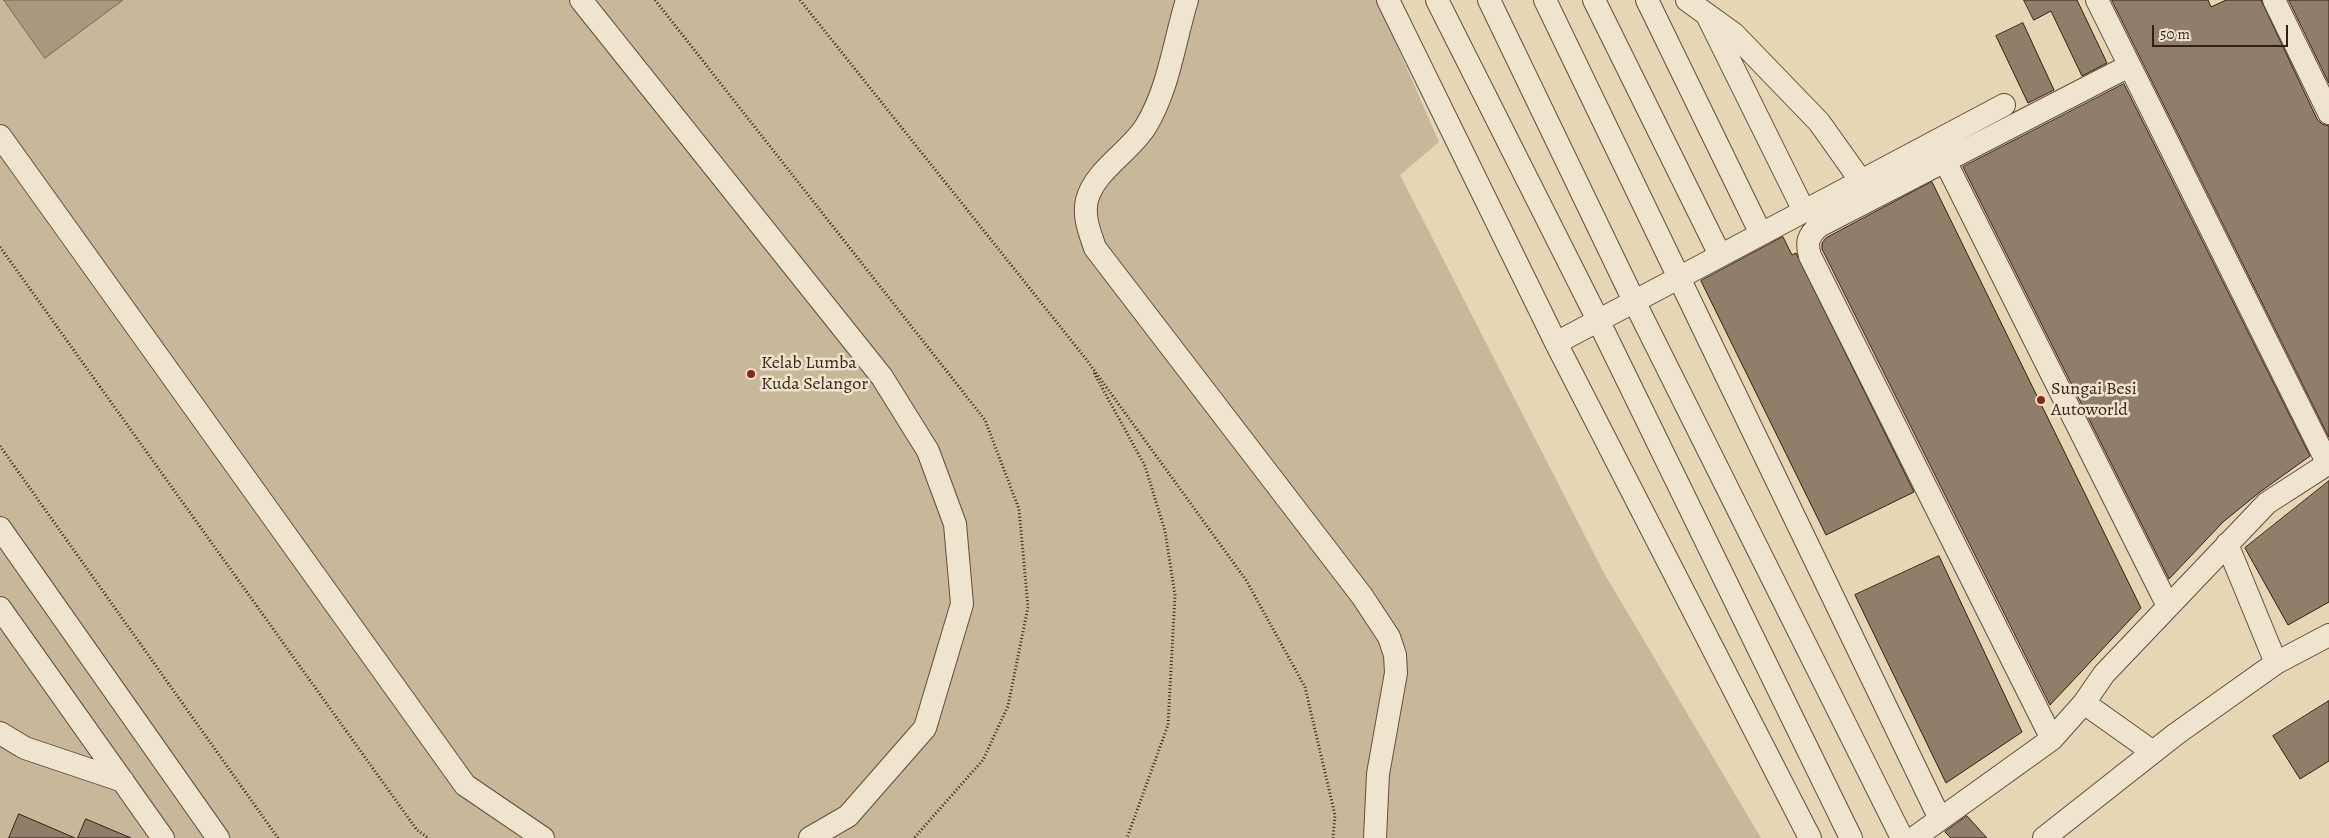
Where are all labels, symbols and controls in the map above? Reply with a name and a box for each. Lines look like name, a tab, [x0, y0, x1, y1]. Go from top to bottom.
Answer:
scale bar	[2154, 15, 2290, 47]
text: 50 m	[2160, 24, 2190, 44]
place label: Kelab Lumba Kuda Selangor	[761, 353, 868, 396]
marker: Kelab Lumba Kuda Selangor	[745, 368, 757, 380]
place label: Sungai Besi Autoworld	[2051, 379, 2137, 422]
marker: Sungai Besi Autoworld	[2035, 394, 2047, 406]

